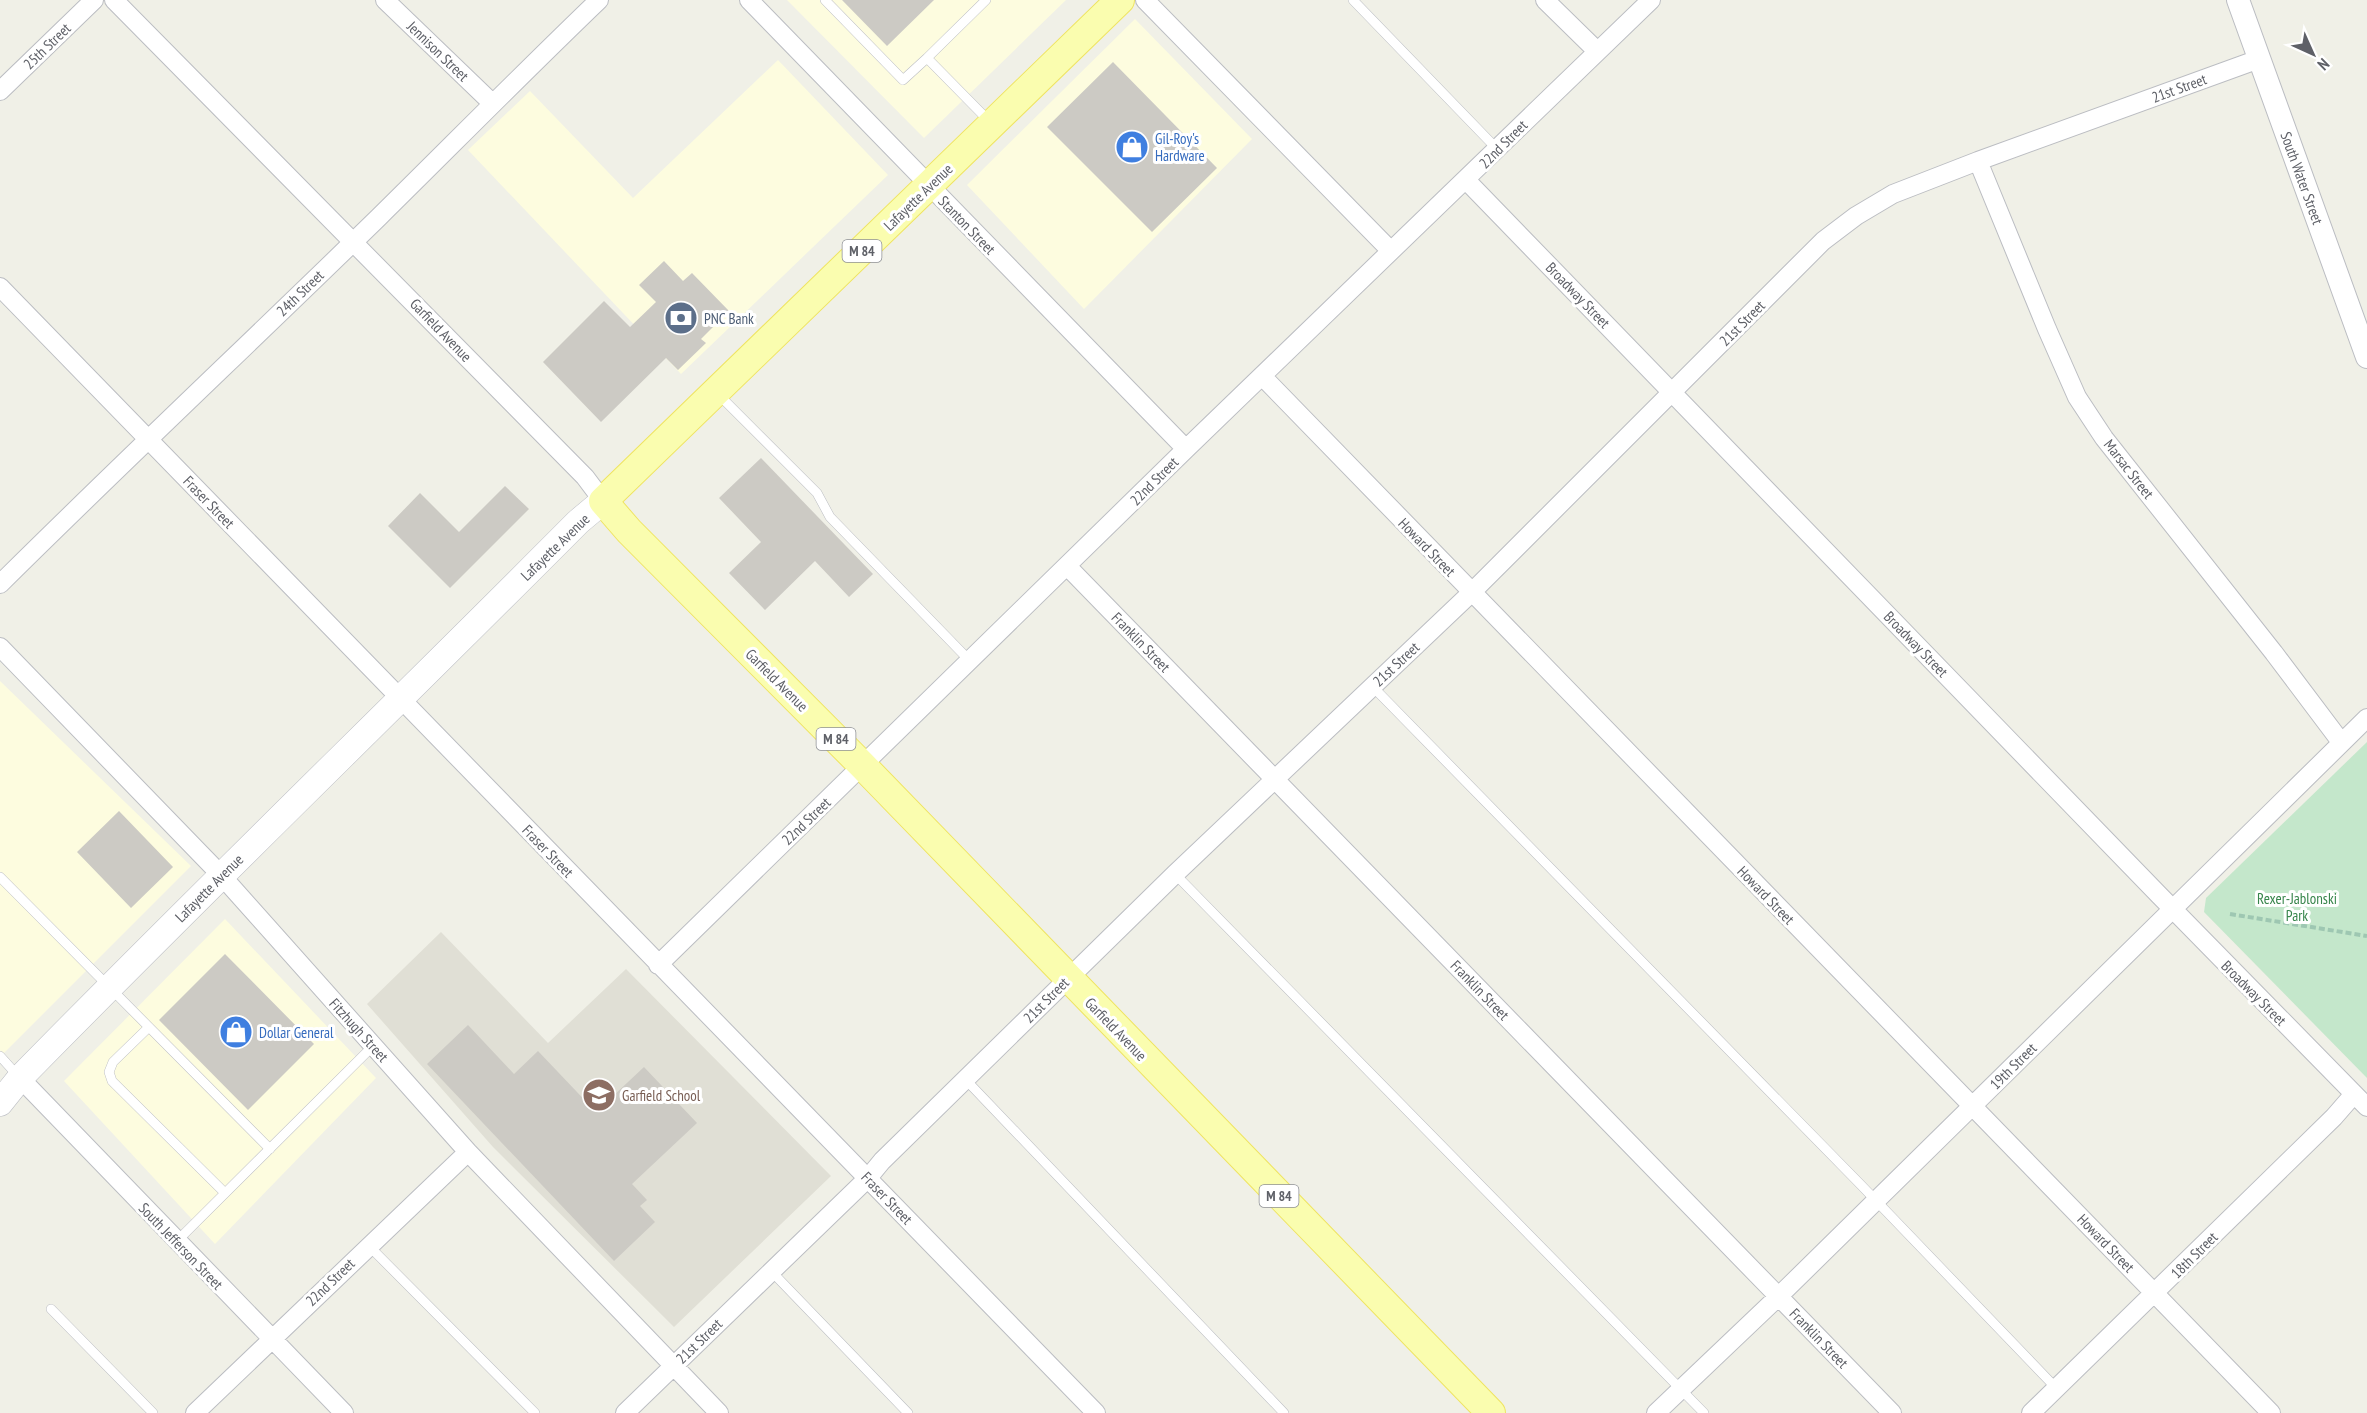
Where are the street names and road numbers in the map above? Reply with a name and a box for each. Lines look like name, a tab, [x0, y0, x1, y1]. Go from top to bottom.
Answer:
street label: Jennison Street	[402, 16, 473, 85]
street label: 25th Street	[19, 19, 75, 73]
street label: 21st Street	[2149, 69, 2209, 107]
street label: 22nd Street	[1475, 116, 1531, 172]
street label: South Water Street	[2276, 129, 2328, 227]
street label: Lafayette Avenue	[879, 159, 957, 235]
street label: Stanton Street	[934, 192, 1000, 258]
road number: M 84	[842, 240, 882, 262]
street label: Broadway Street	[1542, 258, 1614, 332]
street label: 24th Street	[272, 266, 328, 320]
street label: Garfield Avenue	[406, 294, 476, 366]
street label: 21st Street	[1715, 296, 1769, 350]
street label: Marsac Street	[2100, 436, 2158, 502]
street label: 22nd Street	[1126, 453, 1182, 509]
street label: Fraser Street	[179, 472, 239, 532]
street label: Lafayette Avenue	[516, 509, 594, 585]
street label: Howard Street	[1394, 514, 1460, 580]
street label: Broadway Street	[1880, 607, 1952, 681]
street label: Franklin Street	[1108, 608, 1174, 676]
street label: 21st Street	[1369, 638, 1423, 690]
street label: Garfield Avenue	[742, 645, 812, 715]
road number: M 84	[816, 728, 856, 750]
street label: 22nd Street	[778, 793, 834, 849]
street label: Fraser Street	[518, 821, 578, 881]
street label: Lafayette Avenue	[171, 850, 247, 926]
street label: Howard Street	[1733, 862, 1799, 928]
street label: Franklin Street	[1447, 956, 1513, 1024]
street label: Broadway Street	[2217, 956, 2291, 1030]
street label: 21st Street	[1019, 973, 1073, 1027]
street label: Garfield Avenue	[1081, 993, 1151, 1065]
street label: Fitzhugh Street	[325, 994, 393, 1066]
street label: 19th Street	[1986, 1039, 2040, 1093]
street label: Fraser Street	[857, 1168, 917, 1228]
road number: M 84	[1260, 1185, 1298, 1207]
street label: South Jefferson Street	[135, 1199, 227, 1293]
street label: Howard Street	[2073, 1210, 2139, 1276]
street label: 18th Street	[2167, 1228, 2221, 1282]
street label: 22nd Street	[302, 1254, 358, 1310]
street label: Franklin Street	[1786, 1304, 1852, 1372]
street label: 21st Street	[672, 1314, 726, 1368]

